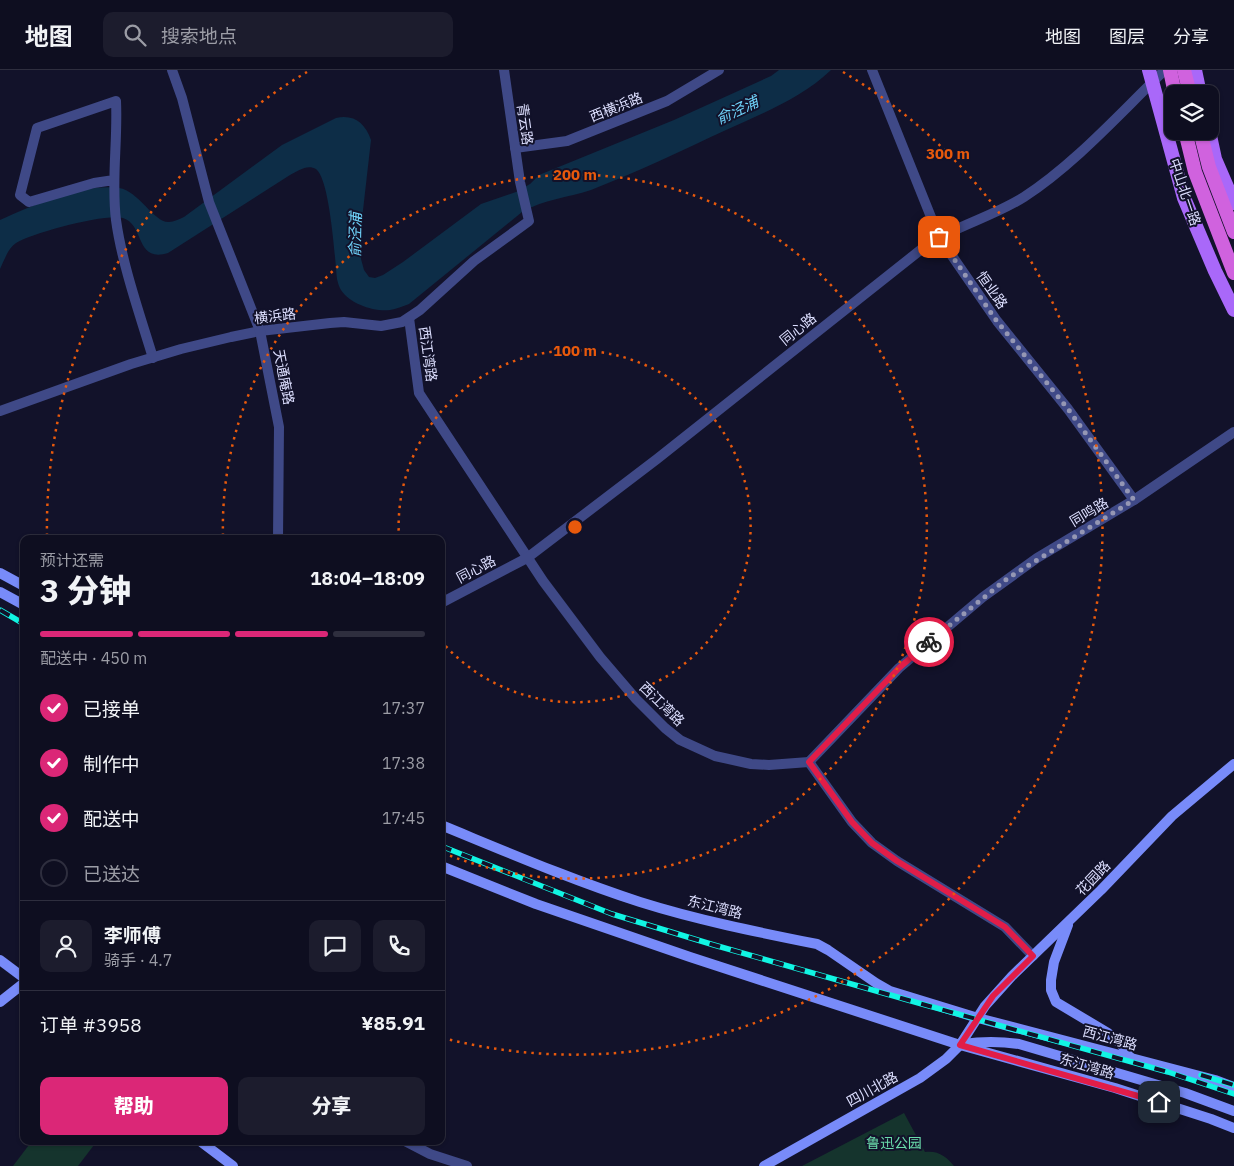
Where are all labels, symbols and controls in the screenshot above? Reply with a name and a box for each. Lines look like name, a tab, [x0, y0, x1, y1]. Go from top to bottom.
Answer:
search box	[103, 12, 453, 57]
text: 地图	[25, 20, 73, 52]
icon: search	[121, 21, 149, 49]
text: 搜索地点	[161, 24, 237, 48]
text: 地图	[1045, 25, 1081, 48]
text: 图层	[1109, 25, 1145, 48]
text: 分享	[1173, 25, 1209, 48]
map controls	[1164, 85, 1219, 140]
button: layers	[1164, 85, 1219, 140]
street label: 西横浜路	[587, 88, 645, 126]
water label: 俞泾浦	[713, 91, 763, 128]
street label: 青云路	[513, 102, 537, 146]
text: 300 m	[926, 144, 970, 163]
street label: 中山北一路	[1165, 156, 1205, 228]
text: 200 m	[553, 165, 597, 184]
water label: 俞泾浦	[345, 210, 365, 258]
pin	[918, 216, 960, 258]
icon: bag	[925, 223, 953, 251]
street label: 恒业路	[973, 268, 1011, 312]
street label: 横浜路	[253, 305, 297, 327]
street label: 同心路	[776, 309, 820, 349]
street label: 西江湾路	[415, 325, 441, 383]
text: 100 m	[553, 341, 597, 360]
street label: 天通庵路	[270, 348, 298, 406]
street label: 同鸣路	[1066, 493, 1112, 531]
centre of rings	[566, 518, 584, 536]
text: 预计还需	[40, 550, 104, 570]
street label: 同心路	[453, 551, 499, 587]
text: 18:04–18:09	[310, 566, 425, 590]
text: 3 分钟	[40, 569, 131, 611]
courier	[904, 617, 954, 667]
icon: bike	[915, 628, 943, 656]
text: 配送中 · 450 m	[40, 648, 147, 668]
street label: 西江湾路	[636, 678, 688, 730]
icon: check	[40, 694, 68, 722]
text: 已接单	[83, 697, 140, 721]
text: 17:37	[382, 698, 425, 718]
icon: check	[40, 749, 68, 777]
text: 制作中	[83, 752, 140, 776]
text: 17:38	[382, 753, 425, 773]
icon: check	[40, 804, 68, 832]
text: 配送中	[83, 807, 140, 831]
text: 17:45	[382, 808, 425, 828]
street label: 花园路	[1072, 857, 1114, 899]
text: 已送达	[83, 862, 140, 886]
street label: 东江湾路	[686, 891, 744, 923]
button: person	[40, 920, 92, 972]
button: chat	[309, 920, 361, 972]
button: phone	[373, 920, 425, 972]
text: 李师傅	[104, 923, 161, 947]
text: 骑手 · 4.7	[104, 950, 172, 970]
text: ¥85.91	[361, 1011, 425, 1035]
text: 订单 #3958	[40, 1013, 142, 1037]
street label: 西江湾路	[1081, 1022, 1139, 1054]
street label: 东江湾路	[1058, 1050, 1116, 1082]
street label: 四川北路	[843, 1068, 901, 1110]
button: 帮助	[40, 1077, 228, 1135]
button: 分享	[238, 1077, 425, 1135]
pin	[1138, 1081, 1180, 1123]
icon: home	[1145, 1088, 1173, 1116]
park label: 鲁迅公园	[866, 1134, 922, 1152]

